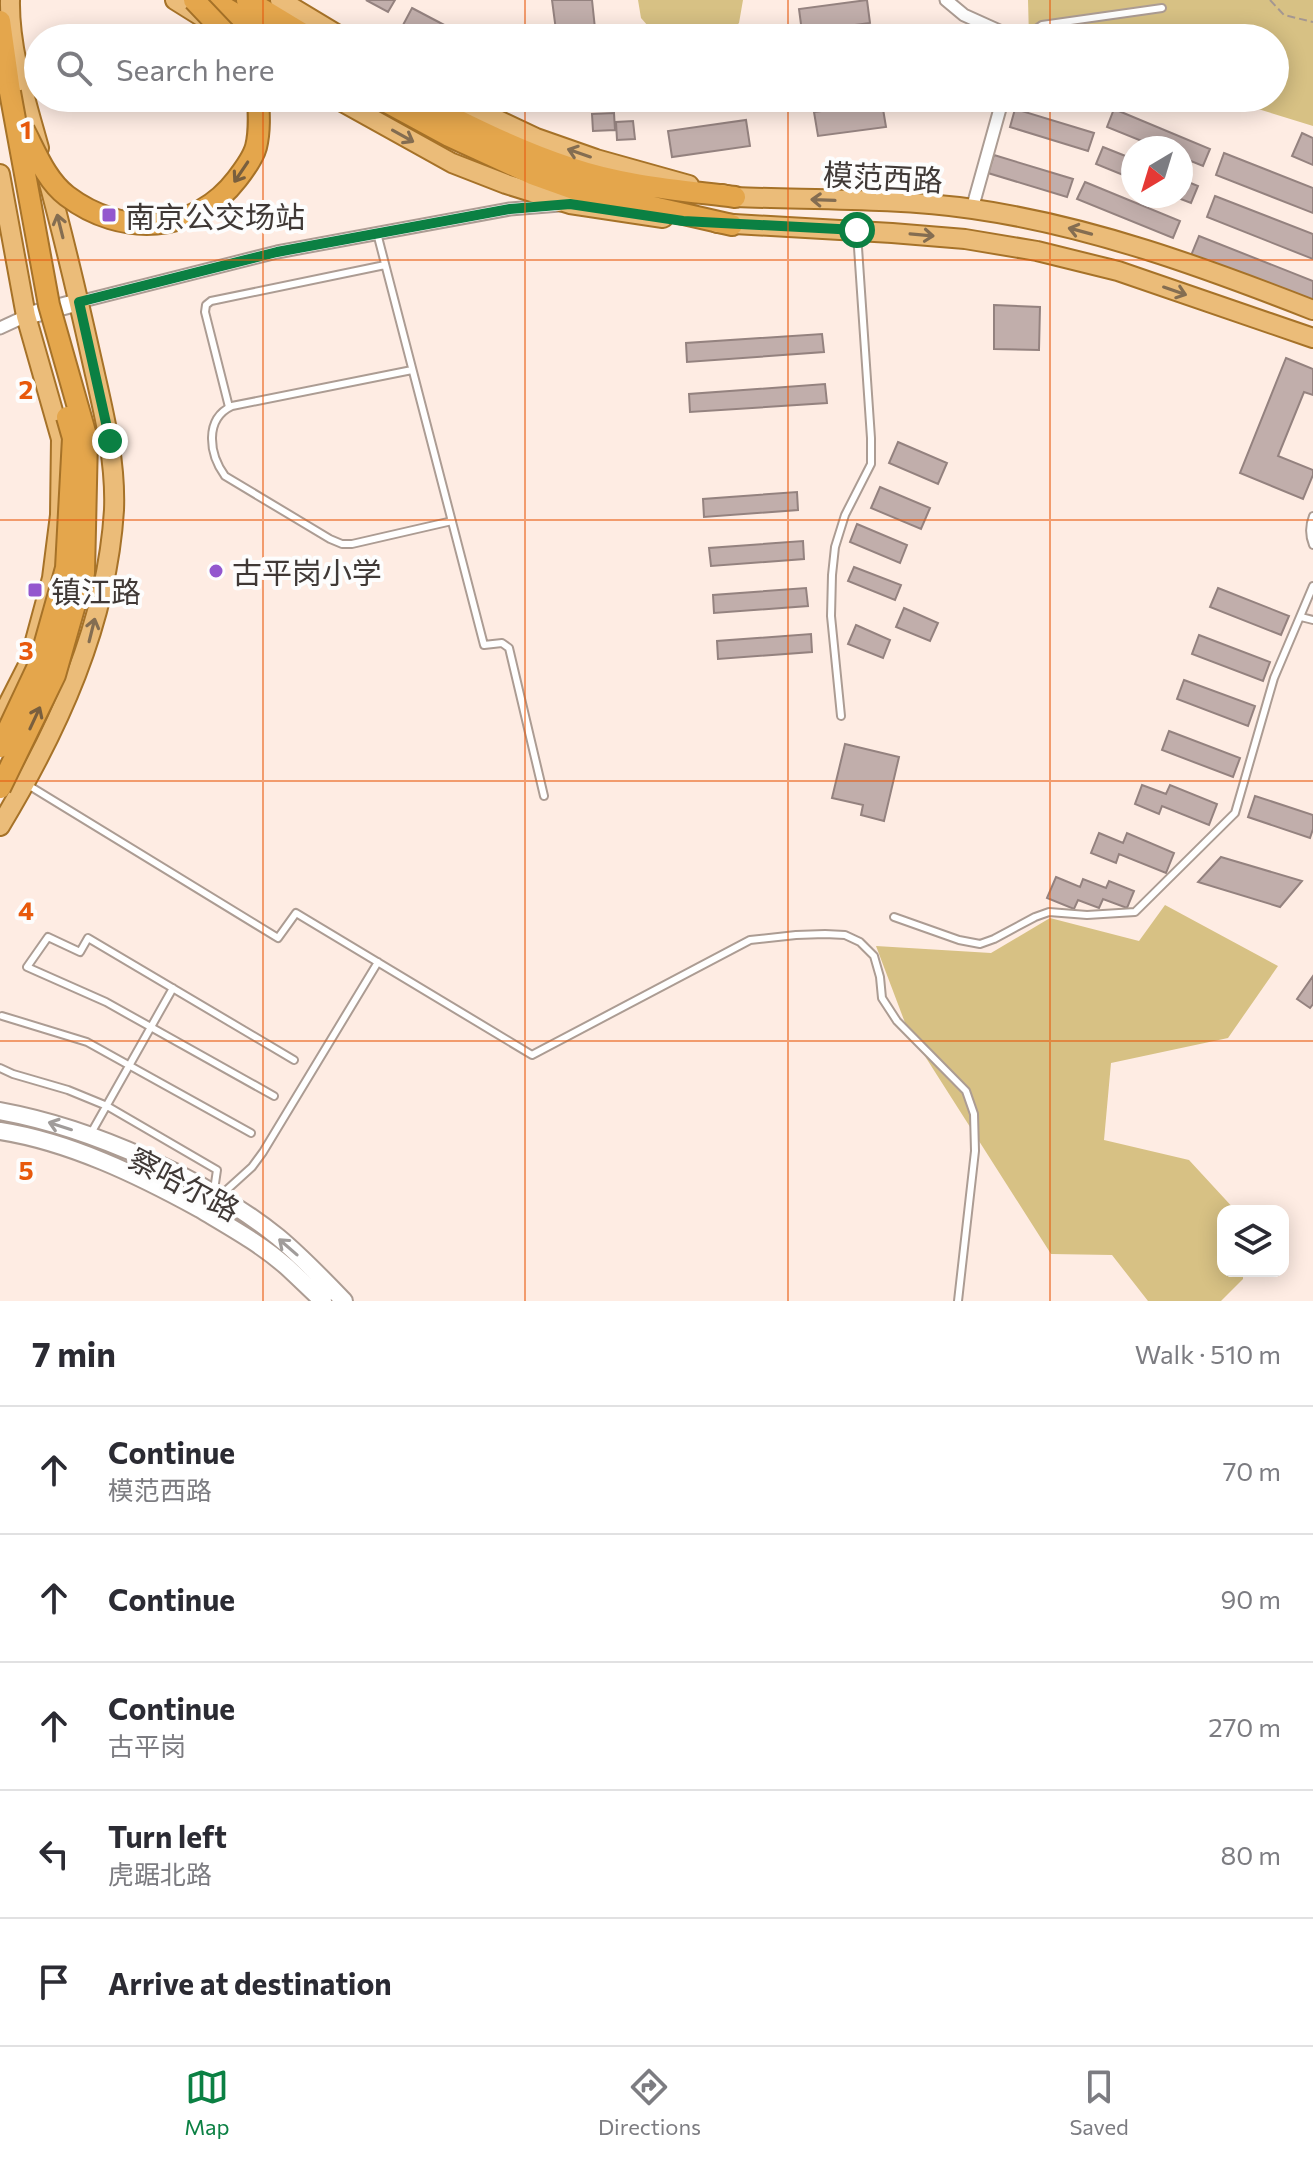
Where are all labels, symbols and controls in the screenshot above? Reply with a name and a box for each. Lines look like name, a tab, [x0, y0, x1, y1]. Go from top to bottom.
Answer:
search box	[24, 24, 1289, 112]
icon: search	[52, 46, 96, 90]
text: Search here	[116, 50, 275, 87]
text: 1	[20, 113, 32, 144]
one-way arrow	[391, 129, 415, 144]
north arrow	[1121, 136, 1193, 208]
one-way arrow	[567, 145, 592, 160]
street label: 模范西路	[822, 154, 944, 198]
one-way arrow	[233, 160, 250, 182]
one-way arrow	[810, 193, 837, 208]
place label: 南京公交场站	[125, 197, 305, 234]
marker: 南京公交场站	[100, 206, 118, 224]
route start	[839, 212, 875, 248]
one-way arrow	[52, 214, 67, 239]
one-way arrow	[1068, 222, 1094, 237]
one-way arrow	[908, 228, 935, 243]
one-way arrow	[1162, 284, 1187, 299]
text: 2	[19, 373, 33, 404]
route end	[92, 423, 128, 459]
place label: 古平岗小学	[232, 553, 382, 590]
marker: 古平岗小学	[207, 562, 225, 580]
place label: 镇江路	[51, 572, 141, 609]
marker: 镇江路	[26, 581, 44, 599]
one-way arrow	[86, 617, 101, 643]
text: 3	[18, 634, 34, 665]
one-way arrow	[28, 706, 43, 730]
text: 4	[18, 894, 34, 925]
one-way arrow	[48, 1118, 74, 1133]
street label: 察哈尔路	[123, 1138, 247, 1228]
text: 5	[18, 1154, 34, 1185]
map controls	[1217, 1205, 1289, 1277]
button: layers	[1217, 1205, 1289, 1277]
one-way arrow	[279, 1238, 299, 1256]
text: 7 min	[32, 1332, 116, 1374]
text: Walk · 510 m	[1135, 1338, 1281, 1369]
text: Continue	[108, 1433, 235, 1470]
icon: ahead	[32, 1448, 76, 1492]
text: 70 m	[1223, 1455, 1281, 1486]
text: 模范西路	[108, 1474, 212, 1505]
icon: ahead	[32, 1576, 76, 1620]
text: Continue	[108, 1580, 235, 1617]
text: 90 m	[1221, 1583, 1281, 1614]
text: Continue	[108, 1689, 235, 1726]
icon: ahead	[32, 1704, 76, 1748]
text: 270 m	[1208, 1711, 1281, 1742]
text: 古平岗	[108, 1730, 186, 1761]
text: Turn left	[108, 1817, 227, 1854]
icon: left	[32, 1832, 76, 1876]
text: 80 m	[1221, 1839, 1281, 1870]
text: 虎踞北路	[108, 1858, 212, 1889]
icon: arrive	[32, 1960, 76, 2004]
text: Arrive at destination	[108, 1964, 392, 2001]
tab: Map	[184, 2065, 230, 2140]
tab: Directions	[598, 2065, 701, 2140]
tab: Saved	[1069, 2065, 1129, 2140]

